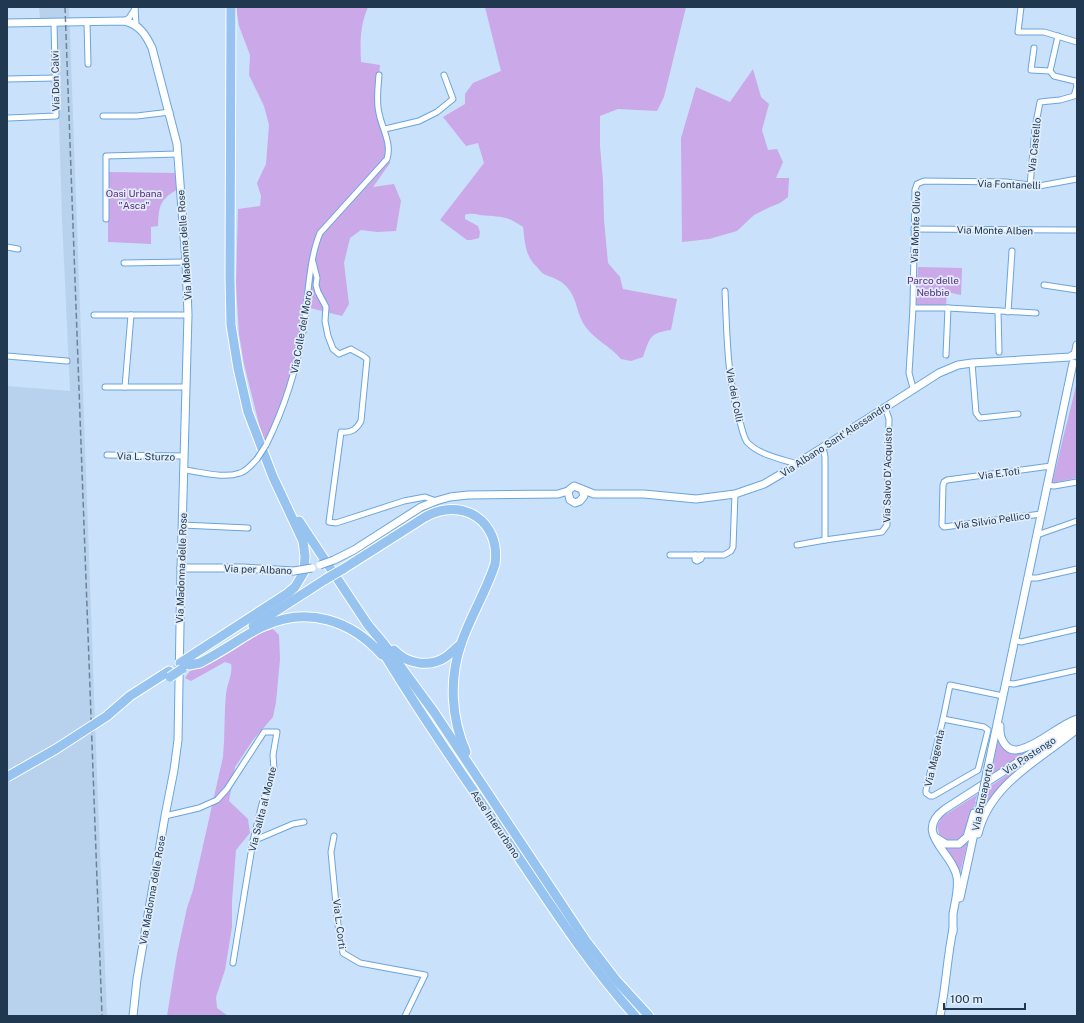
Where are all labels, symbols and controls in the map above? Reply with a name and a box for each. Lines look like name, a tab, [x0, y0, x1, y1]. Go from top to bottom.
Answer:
street label: Via Don Calvi	[48, 51, 62, 111]
street label: Via Castello	[1025, 117, 1043, 173]
street label: Via Fontanelli	[977, 177, 1041, 191]
park label: Oasi Urbana "Asca"	[106, 187, 162, 211]
street label: Via Madonna delle Rose	[174, 189, 194, 301]
street label: Via Monte Olivo	[908, 190, 922, 263]
street label: Via Monte Alben	[957, 223, 1034, 237]
park label: Parco delle Nebbie	[907, 274, 959, 298]
street label: Via Colle del Moro	[288, 289, 314, 375]
street label: Via dei Colli	[724, 367, 746, 423]
street label: Via Albano Sant'Alessandro	[778, 399, 893, 479]
street label: Via Salvo D'Acquisto	[880, 427, 894, 523]
street label: Via L. Sturzo	[117, 449, 176, 463]
street label: Via E.Toti	[977, 464, 1021, 482]
street label: Via Silvio Pellico	[953, 509, 1031, 531]
street label: Via Madonna delle Rose	[173, 512, 189, 624]
street label: Via per Albano	[224, 562, 293, 576]
street label: Via Magenta	[922, 728, 946, 788]
street label: Via Pastengo	[1000, 733, 1058, 777]
street label: Via Brusaporto	[969, 762, 995, 832]
street label: Via Salita al Monte	[246, 765, 278, 853]
street label: Asse Interurbano	[469, 788, 523, 861]
street label: Via Madonna delle Rose	[136, 834, 168, 946]
street label: Via L. Corti	[331, 898, 349, 950]
scale bar	[944, 985, 1025, 1011]
text: 100 m	[950, 992, 983, 1006]

